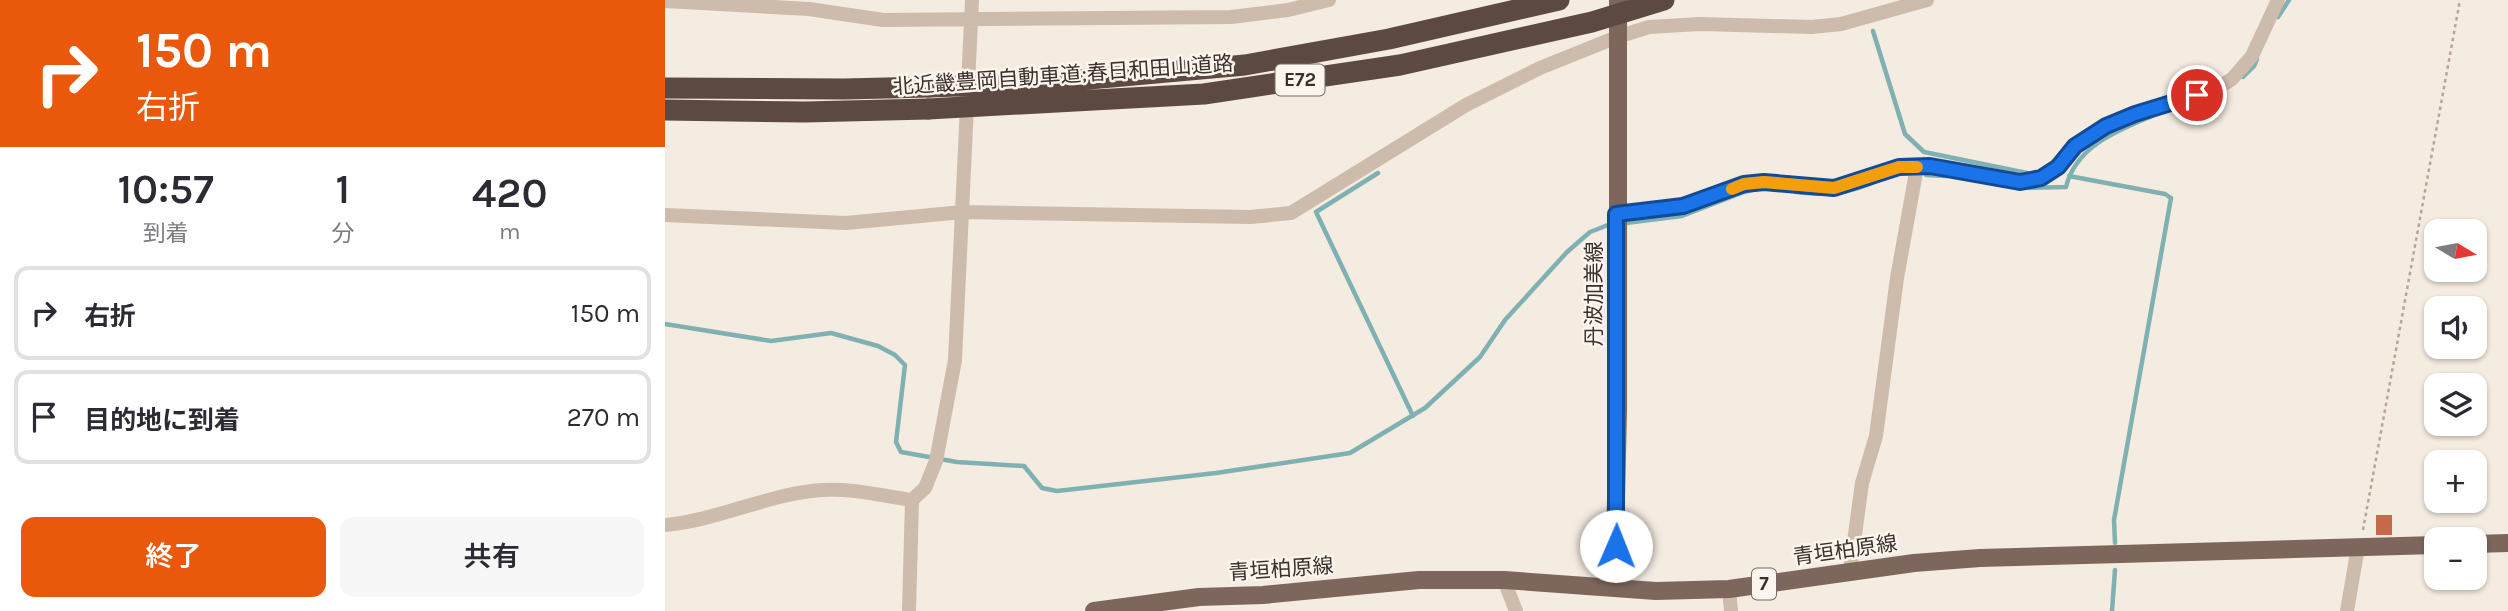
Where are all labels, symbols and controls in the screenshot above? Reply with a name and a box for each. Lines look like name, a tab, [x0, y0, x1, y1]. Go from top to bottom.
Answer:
text: 150 m	[136, 22, 272, 79]
icon: right	[21, 28, 112, 119]
street label: 北近畿豊岡自動車道;春日和田山道路	[892, 51, 1234, 99]
road number: E72	[1275, 64, 1325, 96]
pin	[2167, 65, 2227, 125]
icon: arrive	[2178, 76, 2216, 114]
text: 右折	[136, 89, 200, 126]
text: 10:57	[117, 164, 214, 214]
text: 1	[336, 164, 350, 214]
text: 420	[472, 168, 548, 218]
text: m	[499, 218, 520, 245]
north arrow	[2424, 219, 2487, 282]
map controls	[2424, 219, 2487, 590]
text: 到着	[143, 220, 189, 247]
text: 分	[331, 220, 354, 247]
street label: 丹波加美線	[1582, 242, 1606, 347]
icon: right	[25, 294, 63, 332]
button: sound	[2424, 296, 2487, 359]
text: 150 m	[571, 298, 640, 329]
text: 右折	[84, 301, 136, 332]
button: layers	[2424, 373, 2487, 436]
icon: arrive	[25, 398, 63, 436]
text: 270 m	[567, 402, 640, 433]
text: 目的地に到着	[84, 405, 240, 436]
button: +	[2424, 450, 2487, 513]
position arrow	[1579, 509, 1653, 583]
button: 終了	[21, 517, 326, 597]
button: 共有	[340, 517, 644, 597]
button: −	[2424, 527, 2487, 590]
street label: 青垣柏原線	[1791, 531, 1899, 569]
street label: 青垣柏原線	[1228, 553, 1334, 585]
road number: 7	[1752, 568, 1776, 600]

